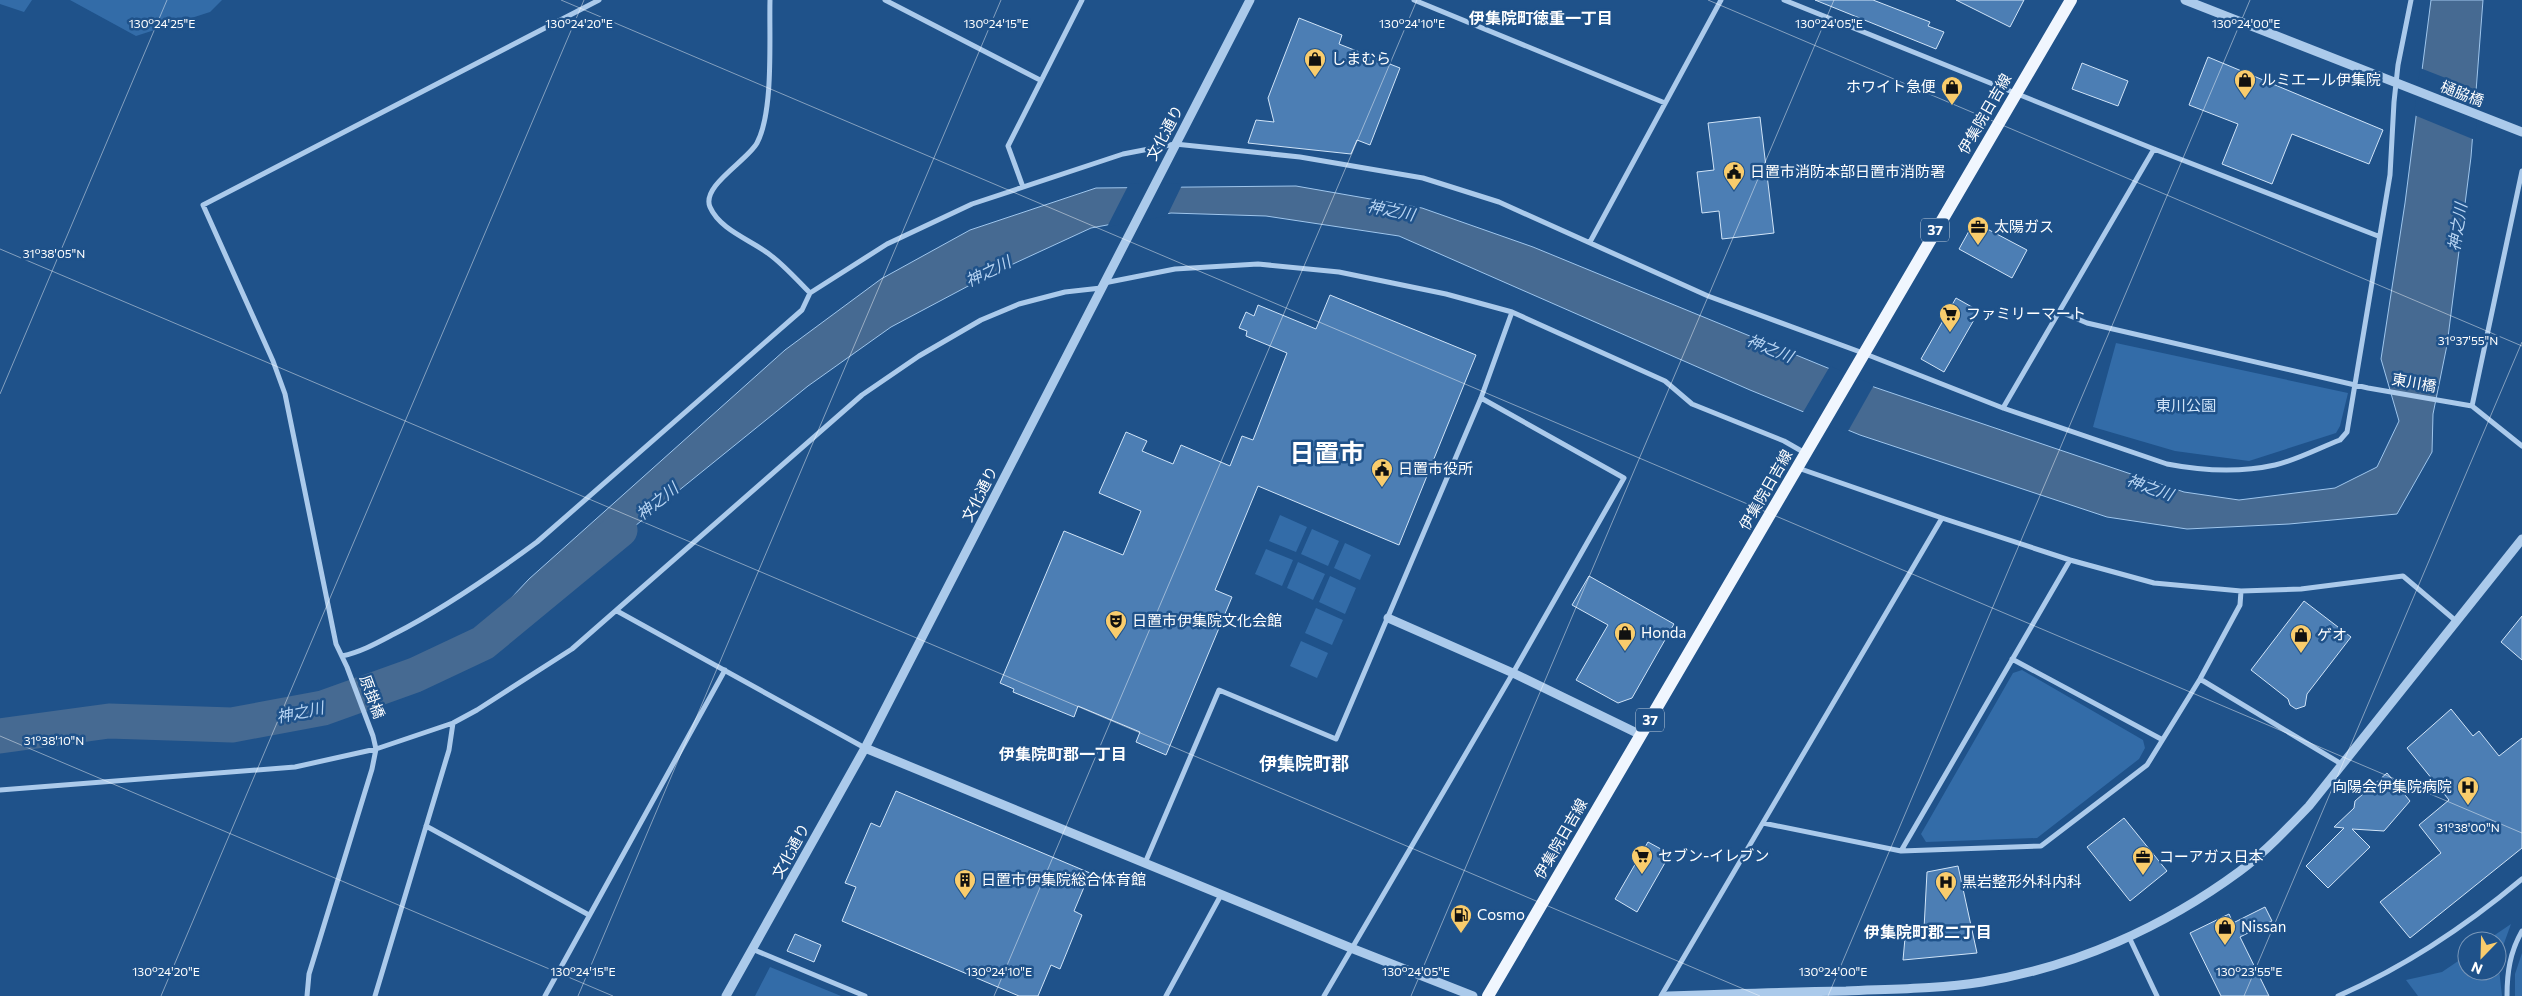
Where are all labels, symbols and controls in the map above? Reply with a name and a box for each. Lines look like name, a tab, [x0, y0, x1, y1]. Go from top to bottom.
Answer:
district label: 伊集院町徳重一丁目	[1468, 8, 1613, 27]
text: 130°24'25"E	[129, 16, 195, 30]
text: 130°24'20"E	[545, 16, 613, 30]
text: 130°24'15"E	[963, 16, 1029, 30]
text: 130°24'10"E	[1379, 16, 1445, 30]
text: 130°24'05"E	[1795, 16, 1863, 30]
text: 130°24'00"E	[2212, 16, 2280, 30]
shop icon: しまむら	[1303, 47, 1327, 78]
place label: しまむら	[1331, 49, 1391, 67]
shop icon: ルミエール伊集院	[2233, 68, 2257, 99]
street label: 伊集院日吉線	[1954, 70, 2014, 157]
place label: ルミエール伊集院	[2261, 70, 2381, 88]
shop icon: ホワイト急便	[1940, 75, 1964, 106]
place label: ホワイト急便	[1846, 77, 1936, 95]
street label: 樋脇橋	[2438, 77, 2487, 110]
street label: 文化通り	[1142, 102, 1186, 163]
public building icon: 日置市消防本部日置市消防署	[1722, 160, 1746, 191]
place label: 日置市消防本部日置市消防署	[1750, 162, 1945, 180]
water label: 神之川	[1366, 196, 1418, 224]
water label: 神之川	[2443, 200, 2470, 252]
office icon: 太陽ガス	[1966, 215, 1990, 246]
place label: 太陽ガス	[1994, 217, 2054, 235]
road number: 37	[1921, 218, 1949, 242]
text: 31°38'05"N	[23, 246, 85, 260]
water label: 神之川	[962, 251, 1015, 290]
supermarket icon: ファミリーマート	[1938, 302, 1962, 333]
place label: ファミリーマート	[1966, 304, 2086, 322]
water label: 神之川	[1744, 330, 1798, 366]
text: 31°37'55"N	[2438, 333, 2498, 347]
street label: 東川橋	[2390, 369, 2438, 395]
park label: 東川公園	[2156, 396, 2216, 414]
district label: 日置市	[1289, 437, 1365, 467]
street label: 伊集院日吉線	[1735, 446, 1795, 533]
public building icon: 日置市役所	[1370, 457, 1394, 488]
place label: 日置市役所	[1398, 459, 1473, 477]
street label: 文化通り	[957, 463, 1001, 524]
water label: 神之川	[2124, 469, 2178, 504]
water label: 神之川	[632, 477, 683, 523]
theatre icon: 日置市伊集院文化会館	[1104, 609, 1128, 640]
place label: 日置市伊集院文化会館	[1132, 611, 1282, 629]
shop icon: Honda	[1613, 621, 1637, 652]
place label: Honda	[1641, 623, 1686, 641]
shop icon: ゲオ	[2289, 623, 2313, 654]
place label: ゲオ	[2317, 625, 2347, 643]
street label: 原掛橋	[357, 672, 389, 721]
water label: 神之川	[274, 697, 327, 726]
road number: 37	[1636, 708, 1664, 732]
text: 31°38'10"N	[24, 733, 84, 747]
district label: 伊集院町郡一丁目	[998, 744, 1127, 763]
district label: 伊集院町郡	[1259, 752, 1349, 774]
hospital icon: 向陽会伊集院病院	[2456, 775, 2480, 806]
place label: 向陽会伊集院病院	[2332, 777, 2452, 795]
street label: 伊集院日吉線	[1530, 795, 1590, 882]
street label: 文化通り	[768, 820, 813, 881]
text: 31°38'00"N	[2436, 820, 2500, 834]
supermarket icon: セブン-イレブン	[1630, 844, 1654, 875]
office icon: コーアガス日本	[2131, 845, 2155, 876]
place label: セブン-イレブン	[1658, 846, 1769, 864]
place label: コーアガス日本	[2159, 847, 2263, 865]
building icon: 日置市伊集院総合体育館	[953, 868, 977, 899]
place label: 日置市伊集院総合体育館	[981, 870, 1146, 888]
hospital icon: 黒岩整形外科内科	[1934, 870, 1958, 901]
place label: 黒岩整形外科内科	[1962, 872, 2082, 890]
fuel station icon: Cosmo	[1449, 903, 1473, 934]
place label: Cosmo	[1477, 905, 1525, 923]
shop icon: Nissan	[2213, 915, 2237, 946]
place label: Nissan	[2241, 917, 2286, 935]
district label: 伊集院町郡二丁目	[1863, 922, 1992, 941]
north arrow	[2457, 931, 2507, 981]
text: N	[2469, 959, 2485, 978]
text: 130°24'20"E	[132, 964, 200, 978]
text: 130°24'15"E	[550, 964, 616, 978]
text: 130°24'10"E	[966, 964, 1032, 978]
text: 130°24'05"E	[1382, 964, 1450, 978]
text: 130°24'00"E	[1799, 964, 1867, 978]
text: 130°23'55"E	[2216, 964, 2282, 978]

